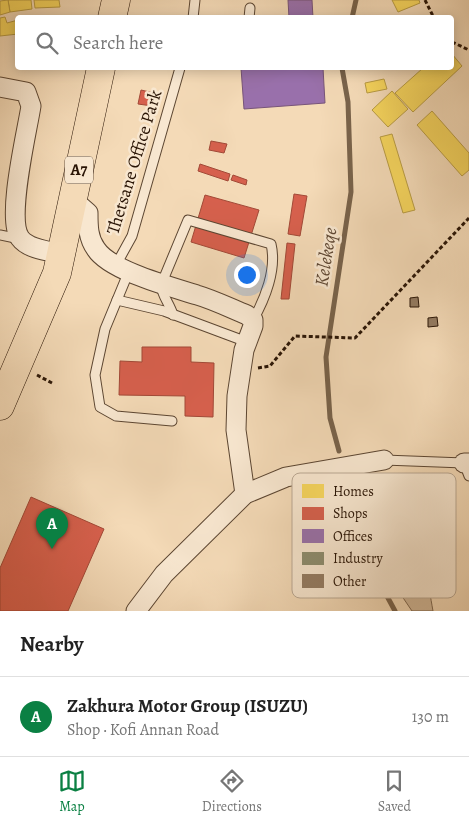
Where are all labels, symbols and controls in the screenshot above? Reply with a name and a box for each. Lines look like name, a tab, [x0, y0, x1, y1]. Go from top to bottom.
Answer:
search box	[15, 15, 454, 70]
icon: search	[33, 29, 61, 57]
text: Search here	[73, 30, 163, 56]
street label: Thetsane Office Park	[101, 87, 167, 237]
road number: A7	[65, 156, 93, 184]
water label: Kelekeqe	[309, 225, 344, 288]
your location	[234, 262, 260, 288]
legend	[292, 473, 456, 598]
text: Homes	[333, 482, 374, 501]
text: Shops	[333, 504, 368, 523]
pin: A	[36, 508, 68, 549]
text: Offices	[333, 527, 373, 546]
text: Industry	[333, 549, 383, 568]
text: Other	[333, 572, 367, 591]
text: Nearby	[20, 630, 83, 658]
text: Zakhura Motor Group (ISUZU)	[67, 693, 308, 719]
text: A	[31, 706, 41, 728]
text: 130 m	[412, 706, 449, 728]
text: Shop · Kofi Annan Road	[67, 719, 219, 741]
tab: Map	[58, 767, 86, 816]
tab: Directions	[202, 767, 262, 816]
tab: Saved	[378, 767, 411, 816]

